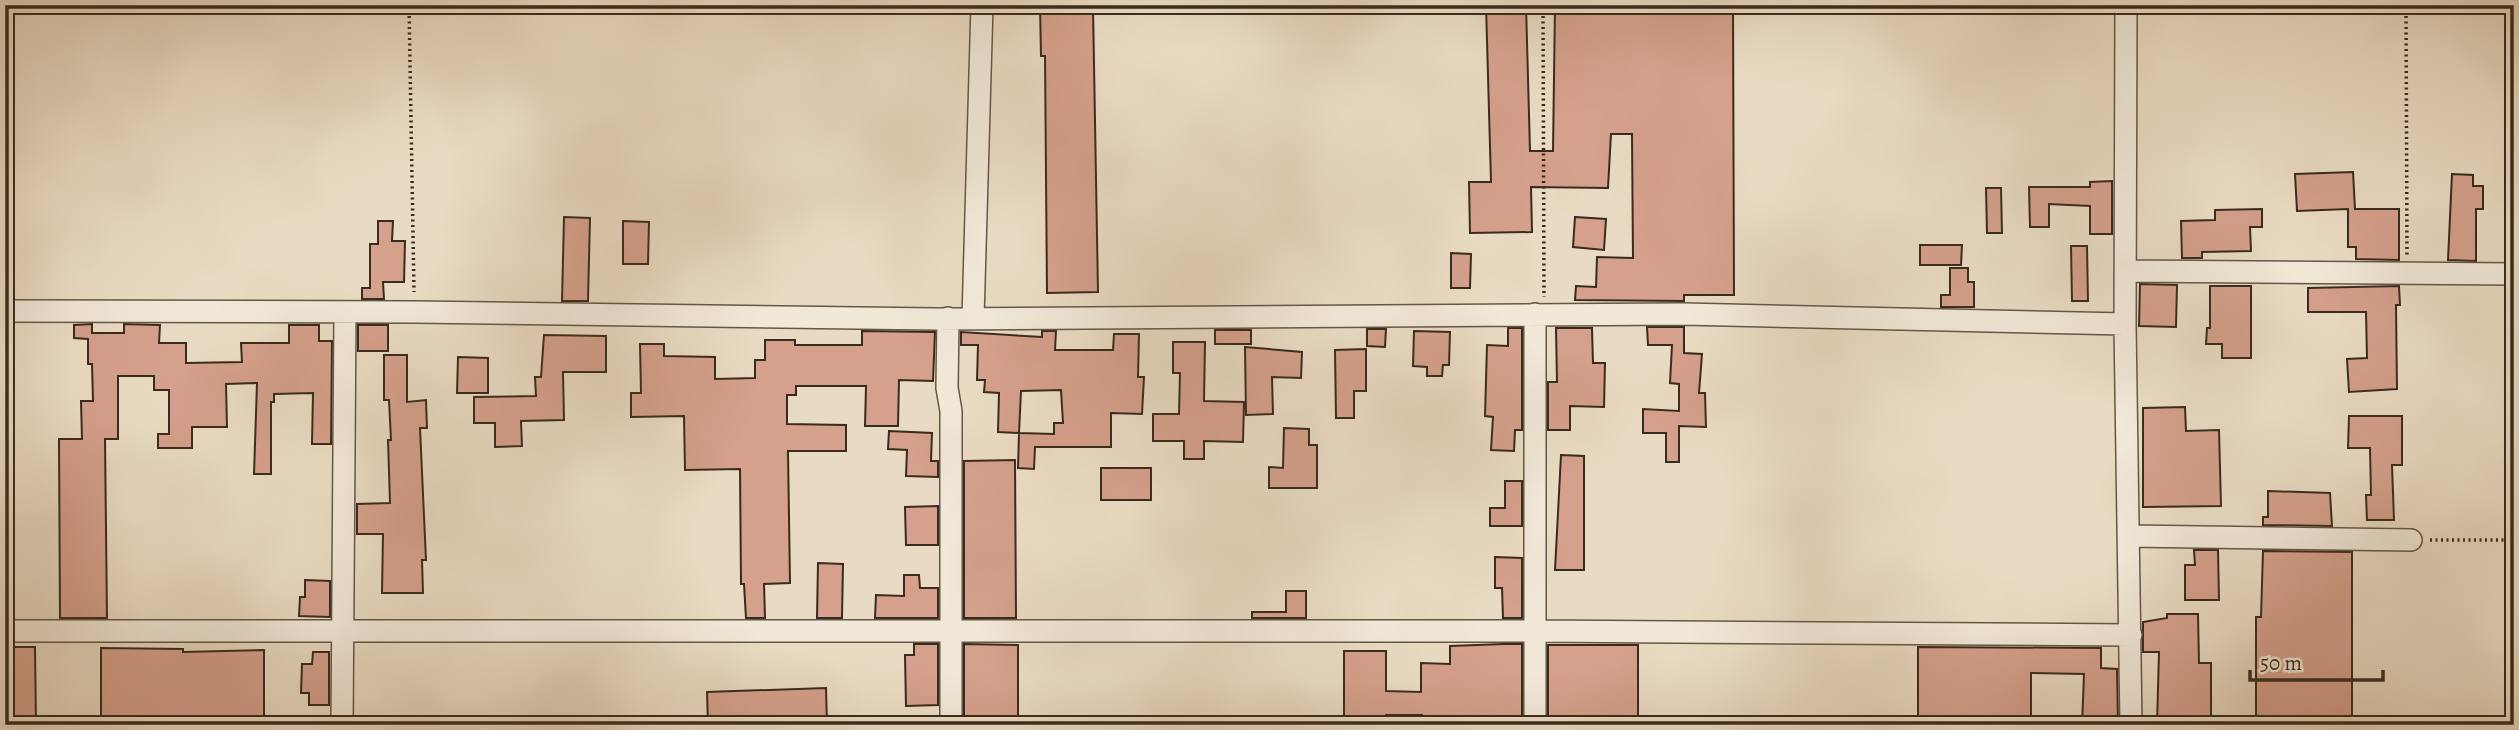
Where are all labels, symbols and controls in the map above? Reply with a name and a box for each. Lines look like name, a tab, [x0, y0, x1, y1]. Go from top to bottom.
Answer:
scale bar	[2250, 639, 2382, 683]
text: 50 m	[2260, 649, 2302, 677]

